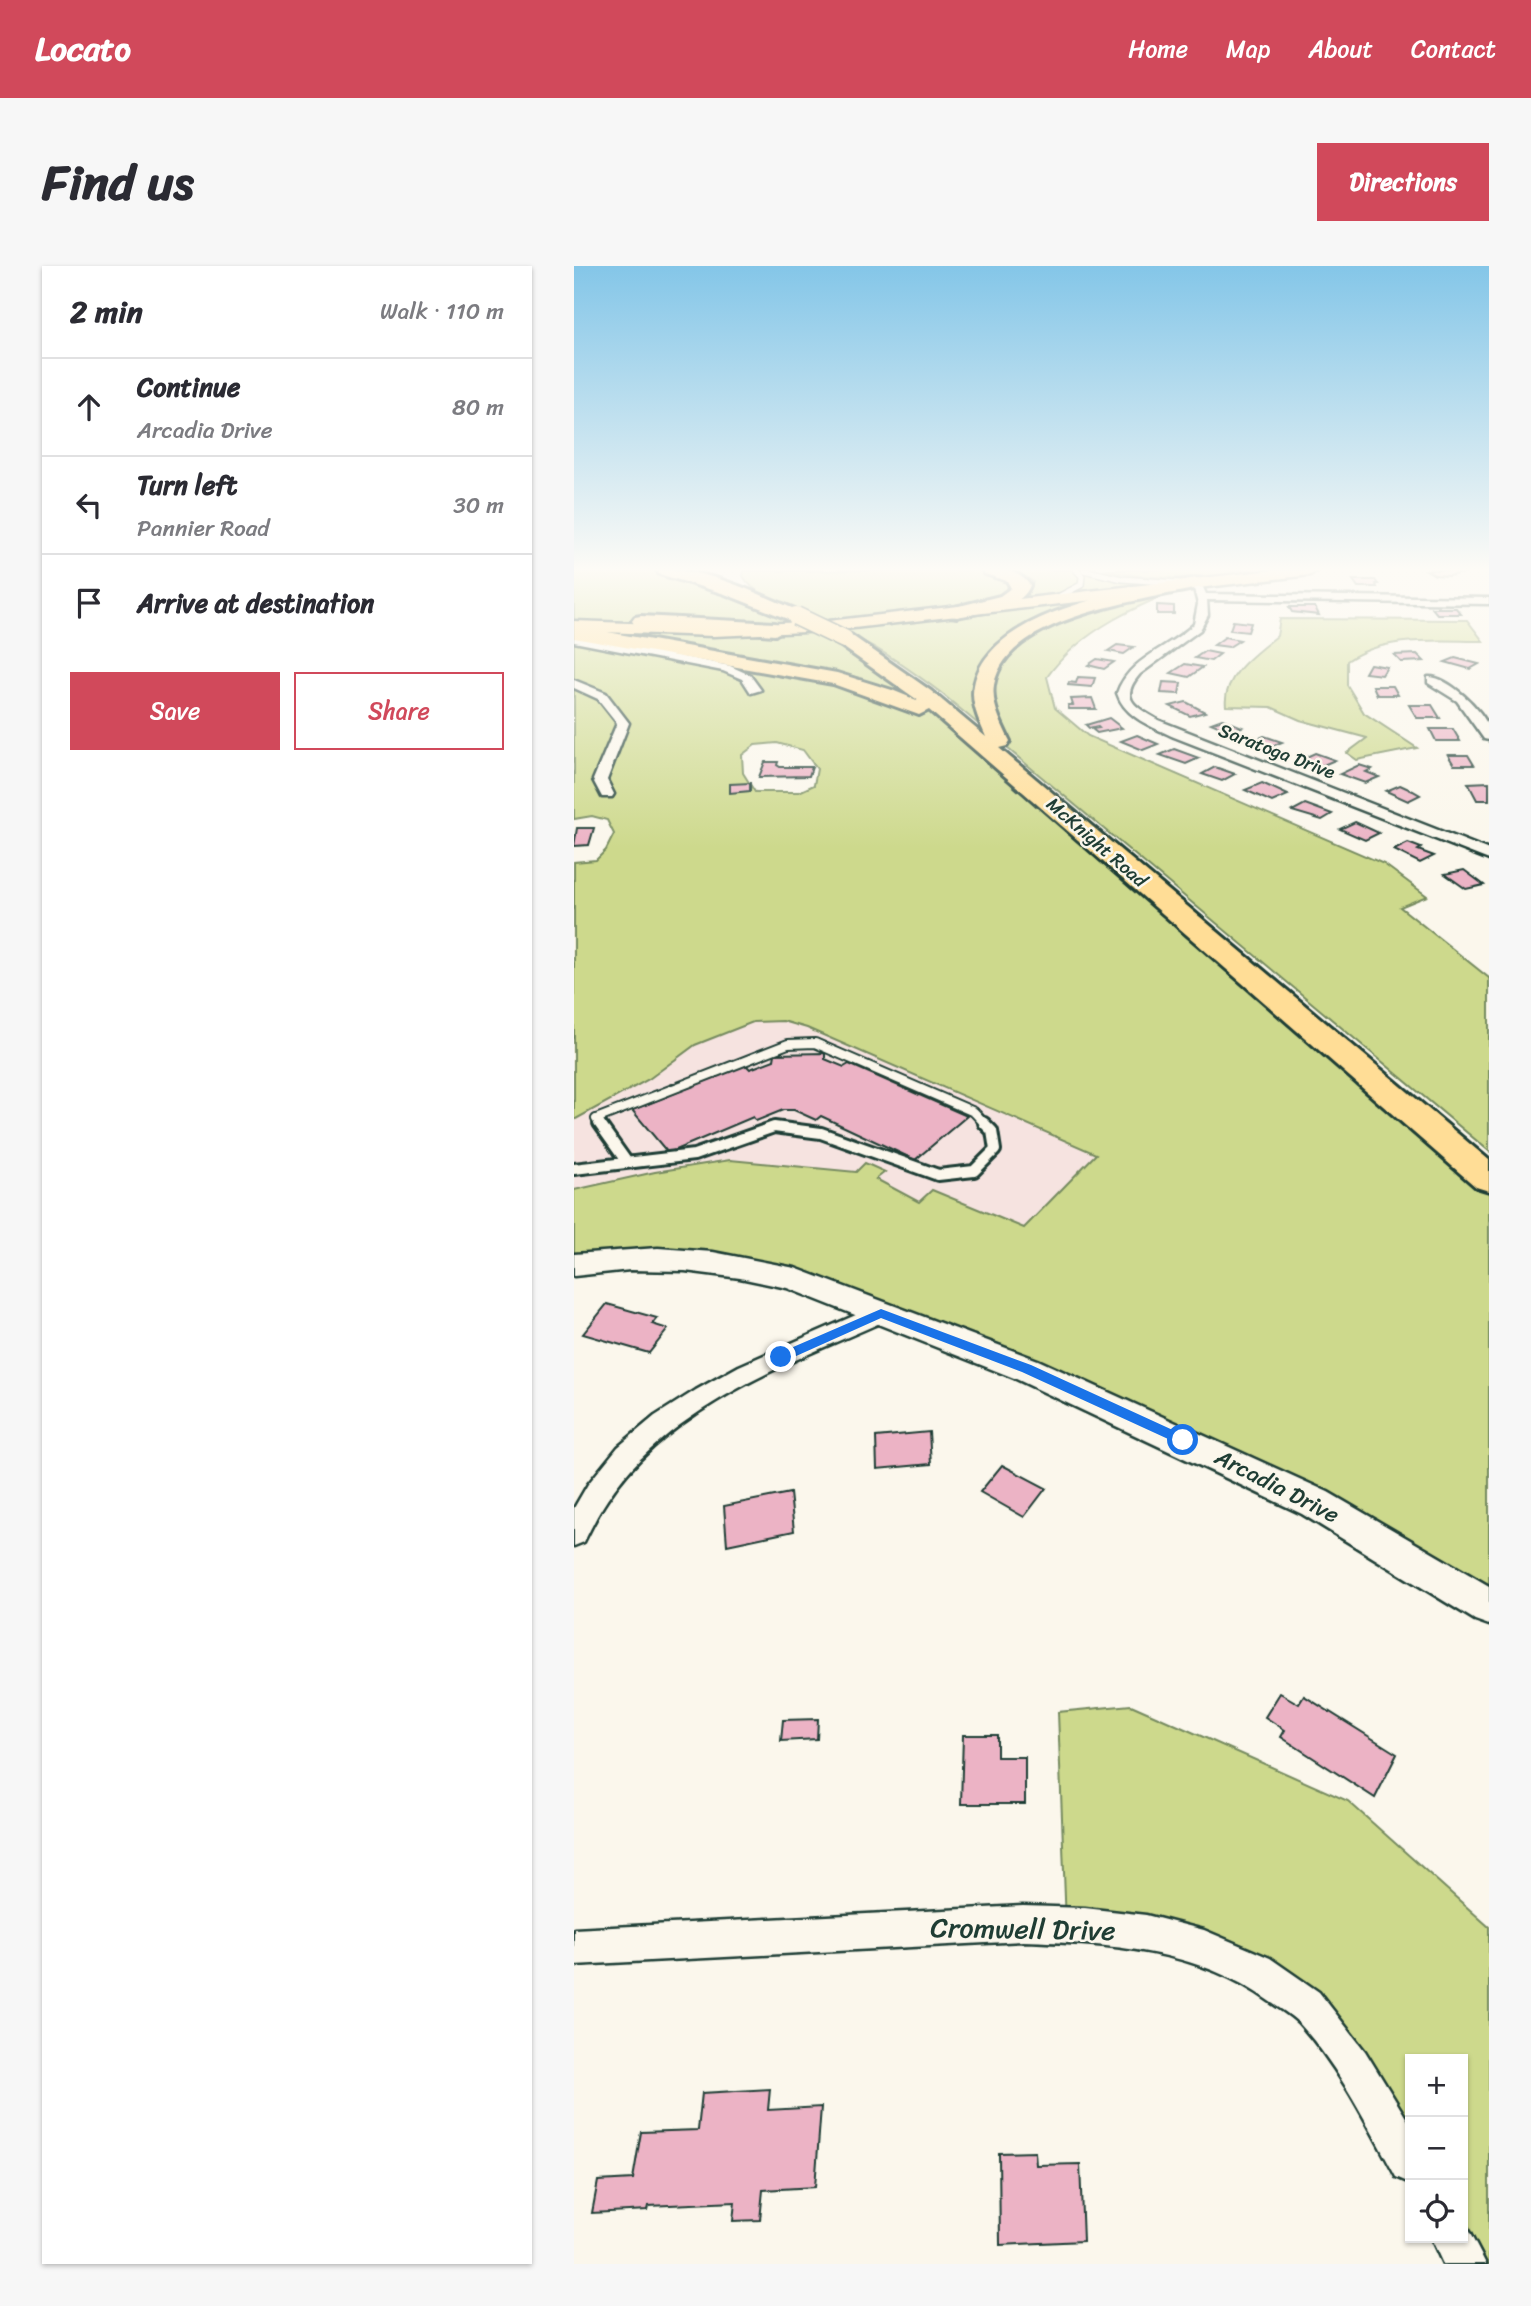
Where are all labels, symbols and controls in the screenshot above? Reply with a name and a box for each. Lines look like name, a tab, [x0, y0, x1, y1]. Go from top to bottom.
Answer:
text: Locato	[35, 20, 131, 78]
text: Home	[1128, 28, 1188, 70]
text: Map	[1226, 28, 1270, 70]
text: About	[1308, 28, 1373, 70]
text: Contact	[1411, 28, 1496, 70]
text: Find us	[42, 139, 194, 226]
button: Directions	[1317, 143, 1489, 221]
text: 2 min	[70, 285, 143, 339]
text: Walk · 110 m	[380, 291, 504, 332]
text: Continue	[137, 364, 240, 410]
text: 80 m	[452, 387, 504, 428]
icon: ahead	[70, 388, 108, 426]
text: Arcadia Drive	[137, 410, 273, 451]
text: Turn left	[137, 462, 237, 508]
text: 30 m	[453, 485, 504, 526]
icon: left	[70, 486, 108, 524]
text: Pannier Road	[137, 508, 269, 549]
text: Arrive at destination	[137, 580, 374, 626]
icon: arrive	[70, 584, 108, 622]
button: Save	[70, 672, 280, 750]
button: Share	[294, 672, 504, 750]
street label: Saratoga Drive	[1214, 714, 1340, 788]
street label: McKnight Road	[1039, 788, 1157, 897]
route end	[765, 1341, 796, 1372]
route start	[1167, 1424, 1198, 1455]
street label: Arcadia Drive	[1206, 1437, 1347, 1535]
street label: Cromwell Drive	[930, 1903, 1116, 1955]
map controls	[1405, 2054, 1468, 2243]
button: +	[1405, 2054, 1468, 2117]
button: −	[1405, 2117, 1468, 2180]
button: locate	[1405, 2180, 1468, 2243]

